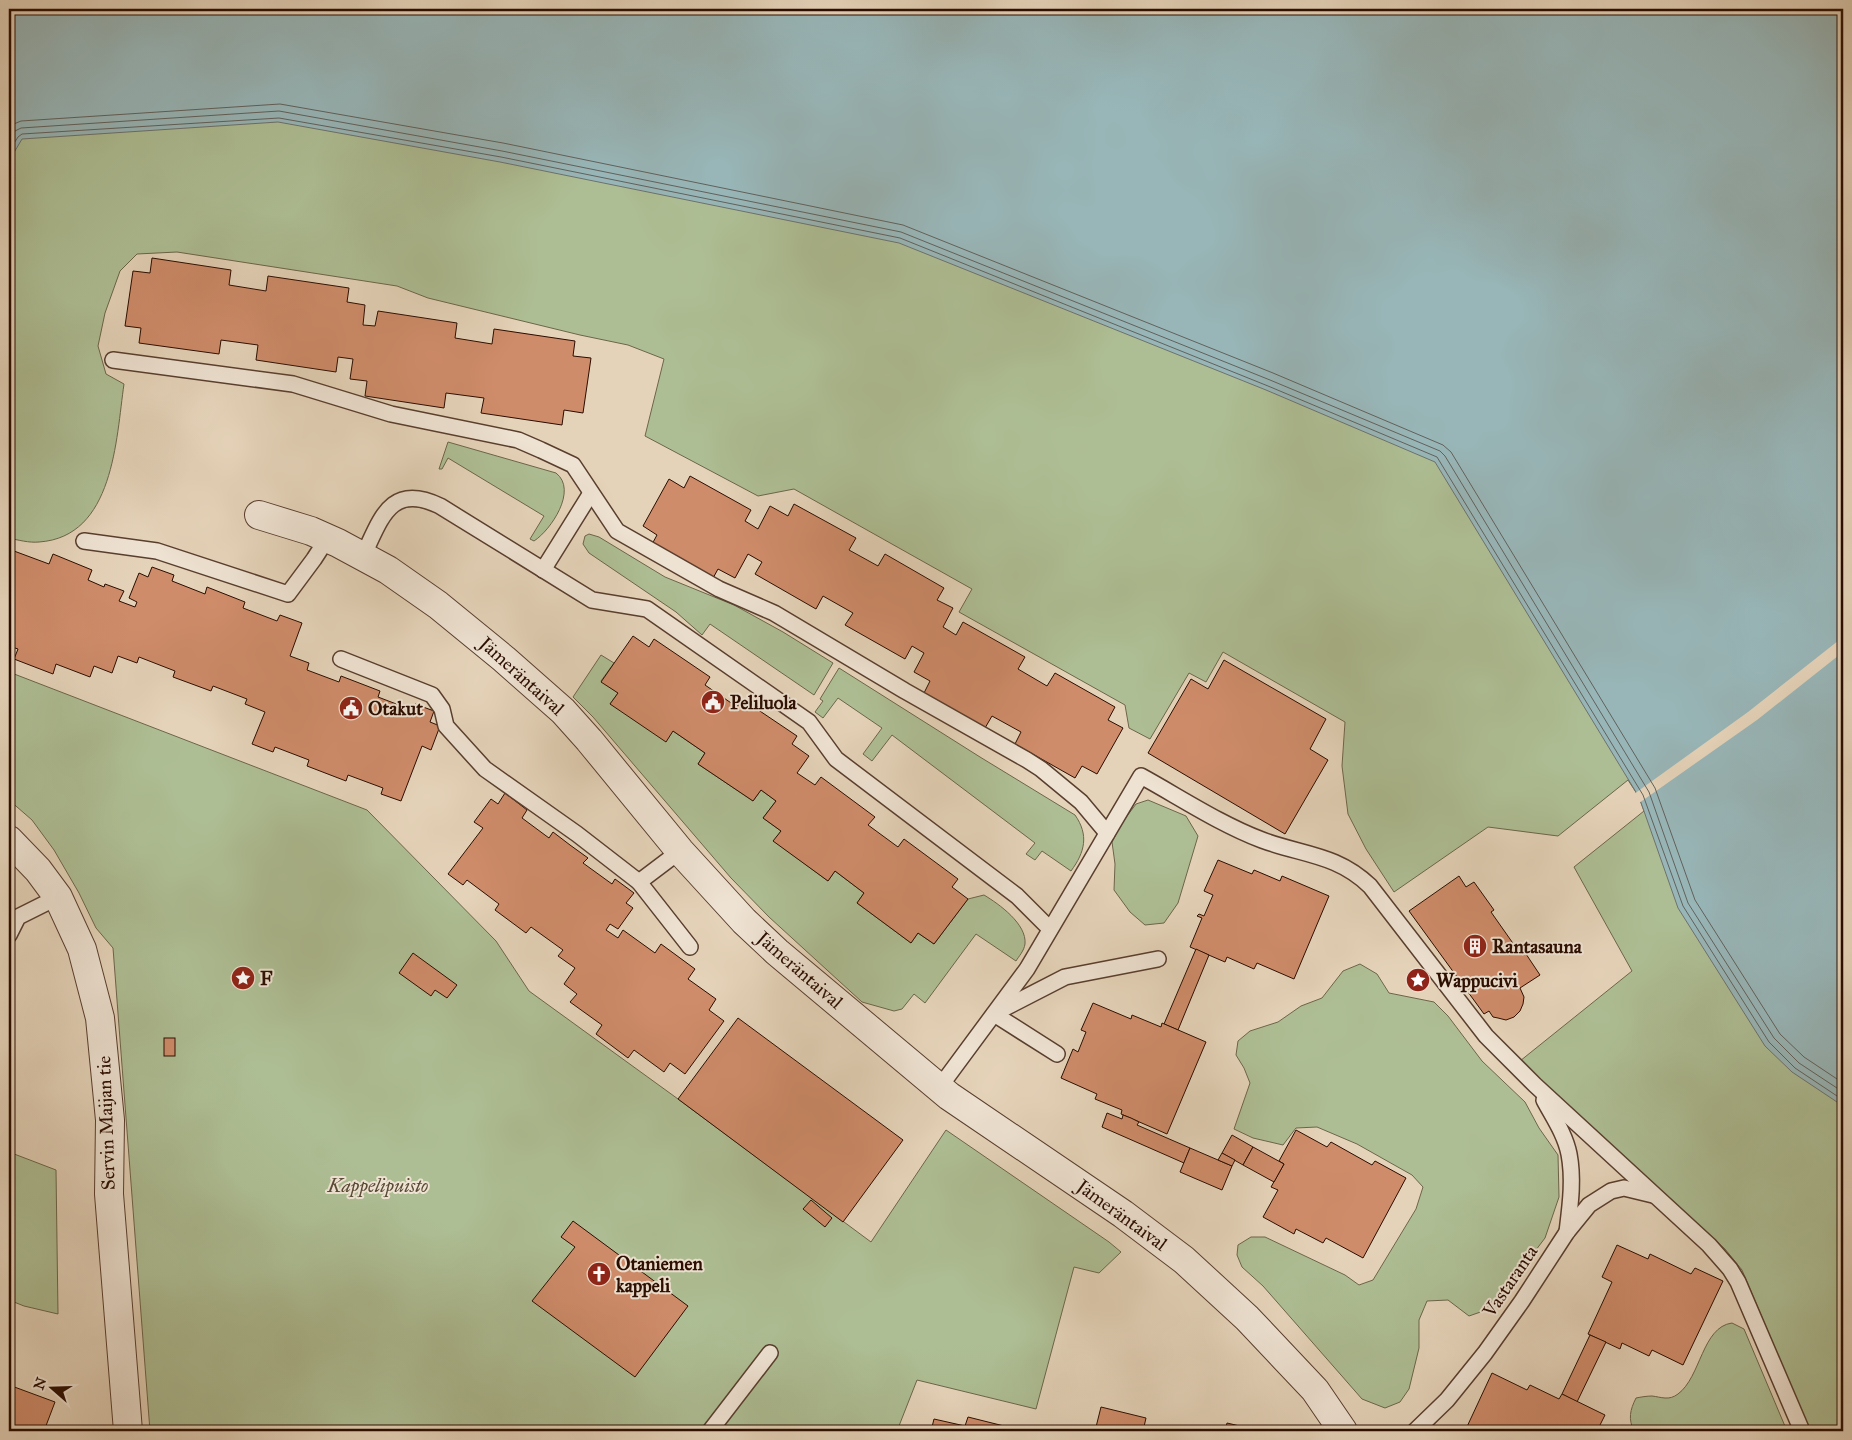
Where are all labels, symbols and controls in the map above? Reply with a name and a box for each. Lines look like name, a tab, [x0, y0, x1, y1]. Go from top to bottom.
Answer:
street label: Jämeräntaival	[473, 631, 570, 721]
public building icon: Peliluola	[700, 689, 726, 715]
place label: Peliluola	[730, 691, 798, 714]
public building icon: Otakut	[338, 695, 364, 721]
place label: Otakut	[368, 697, 423, 720]
street label: Jämeräntaival	[750, 925, 848, 1015]
building icon: Rantasauna	[1462, 933, 1488, 959]
place label: Rantasauna	[1492, 935, 1583, 958]
place icon: F	[230, 965, 256, 991]
place label: F	[260, 967, 273, 990]
place icon: Wappucivi	[1405, 967, 1431, 993]
place label: Wappucivi	[1436, 969, 1519, 993]
street label: Servin Maijan tie	[92, 1055, 120, 1191]
street label: Jämeräntaival	[1070, 1173, 1172, 1257]
park label: Kappelipuisto	[327, 1174, 428, 1198]
street label: Vastaranta	[1477, 1240, 1543, 1322]
place label: Otaniemen kappeli	[616, 1252, 703, 1298]
church icon: Otaniemen kappeli	[586, 1261, 612, 1287]
north arrow	[28, 1362, 78, 1412]
text: N	[30, 1375, 50, 1392]

